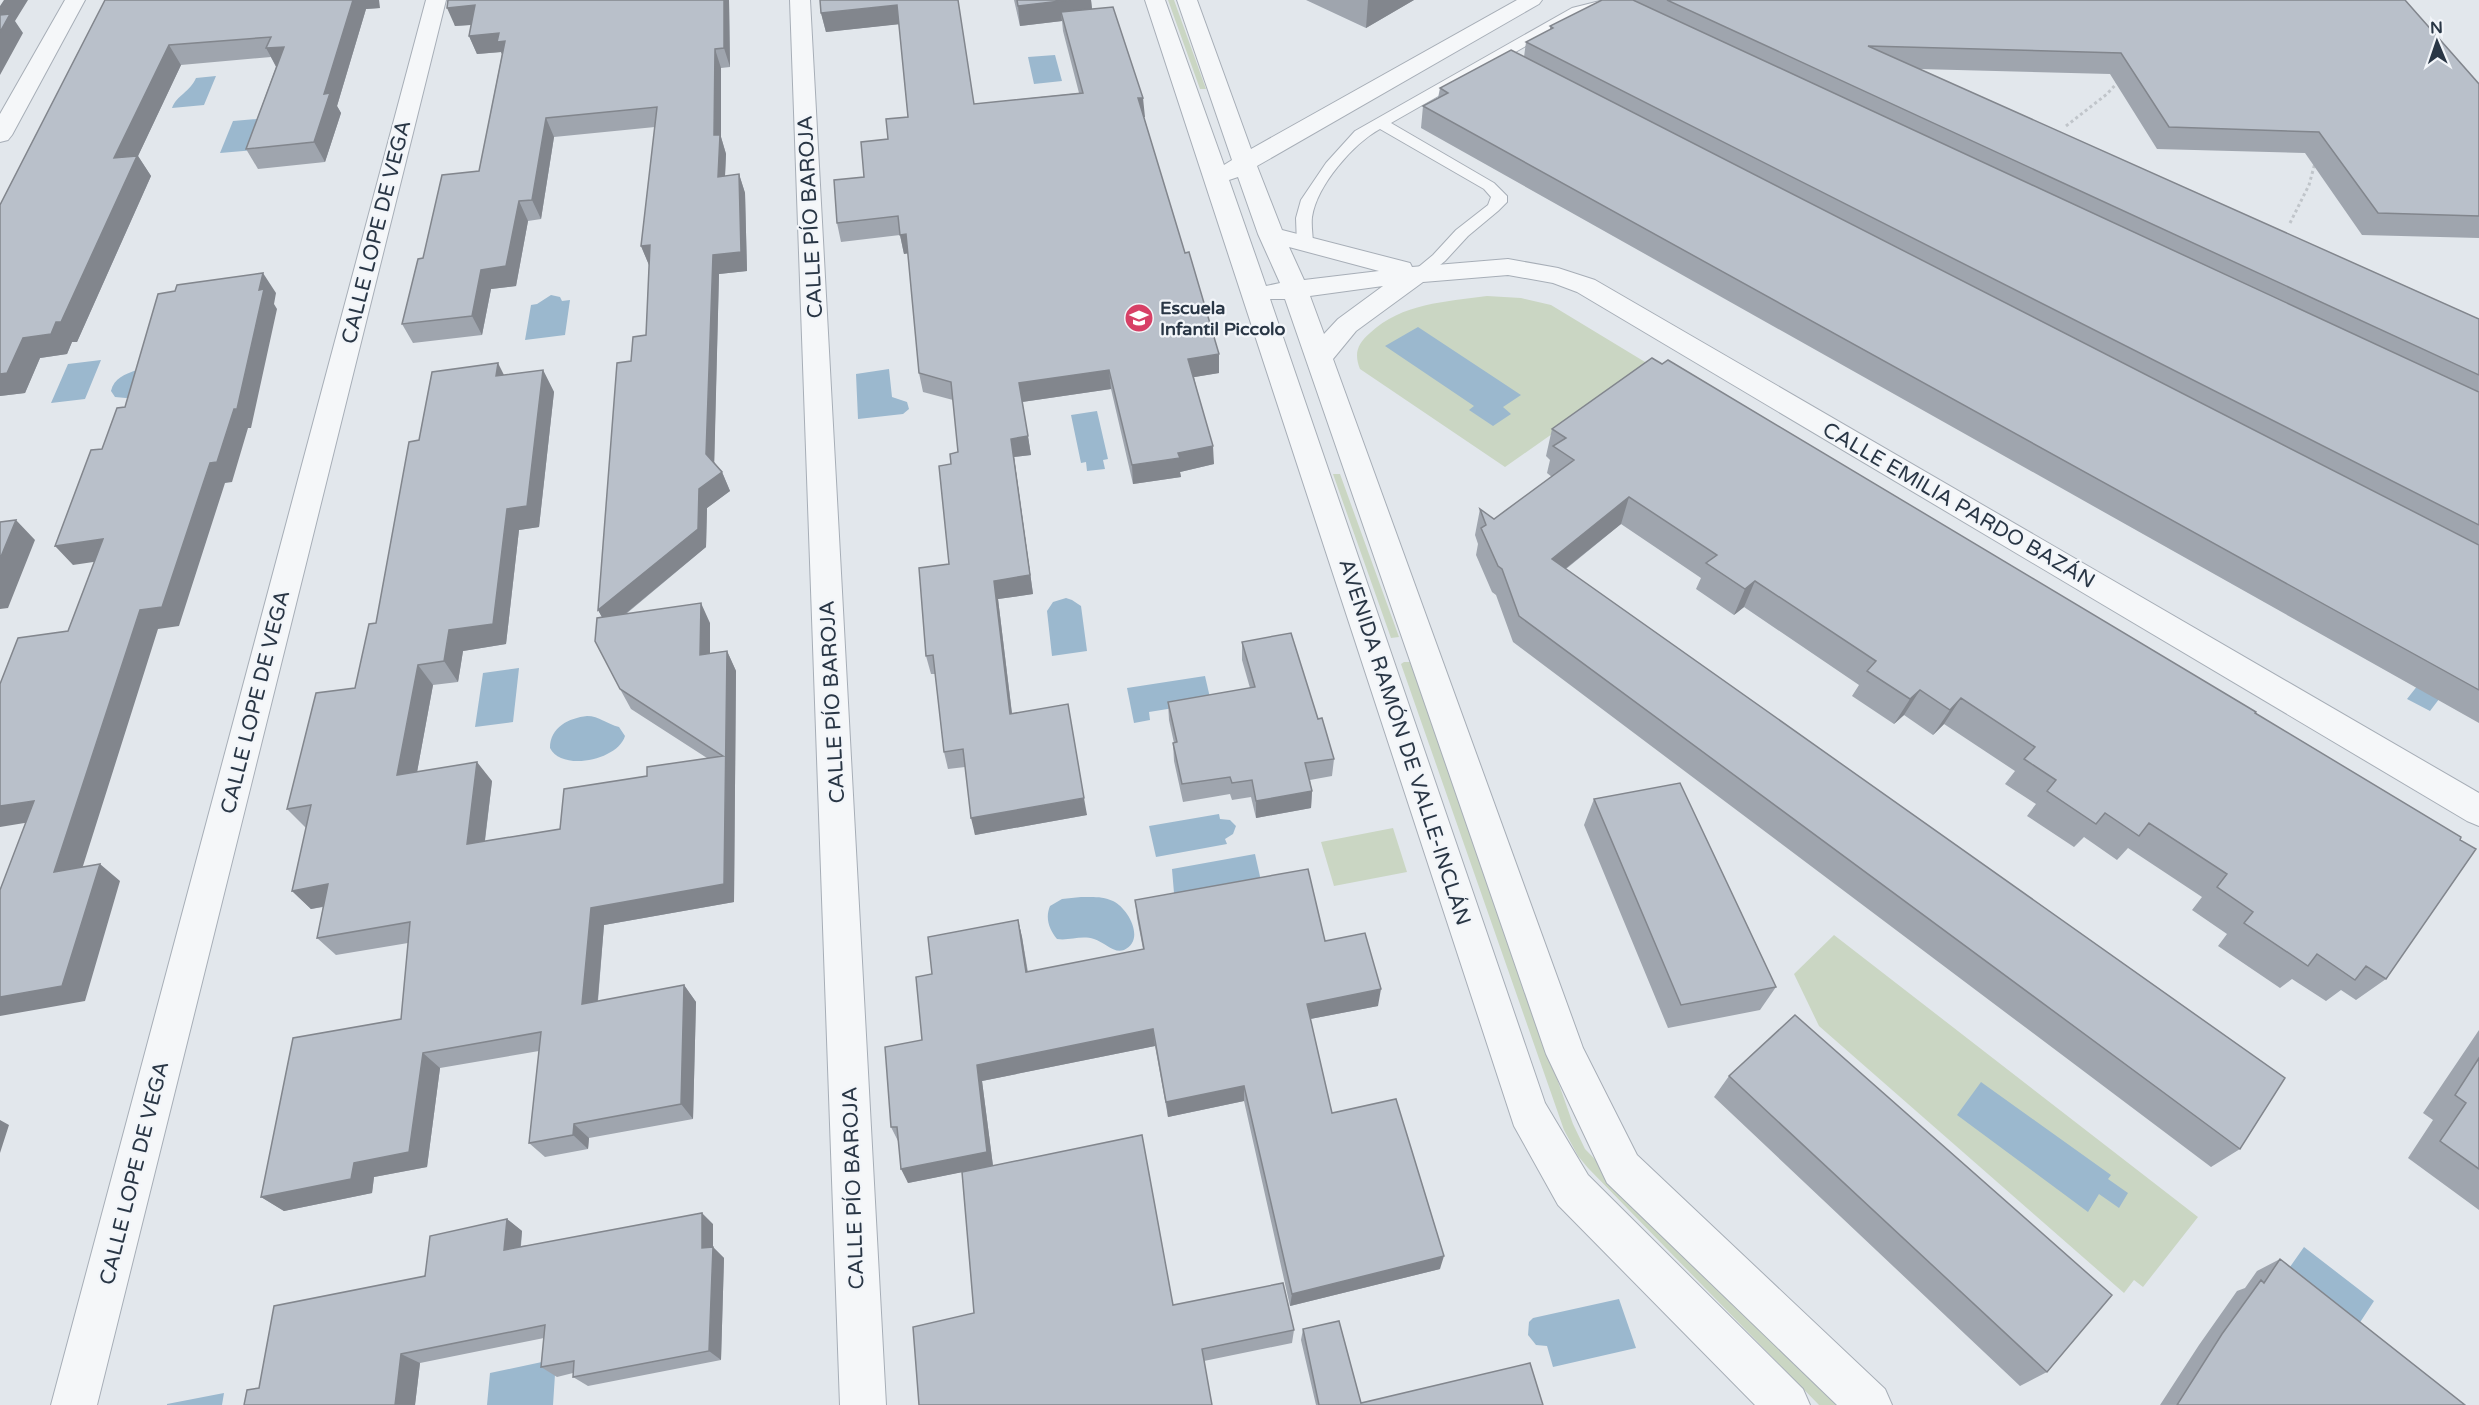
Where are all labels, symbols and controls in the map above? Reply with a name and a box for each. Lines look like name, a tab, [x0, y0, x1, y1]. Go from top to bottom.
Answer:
north arrow	[2407, 12, 2467, 72]
text: N	[2430, 18, 2443, 38]
street label: CALLE PÍO BAROJA	[793, 115, 828, 319]
street label: CALLE LOPE DE VEGA	[337, 118, 416, 346]
place label: Escuela Infantil Piccolo	[1160, 297, 1286, 340]
school or university icon: Escuela Infantil Piccolo	[1123, 302, 1155, 334]
street label: CALLE EMILIA PARDO BAZÁN	[1818, 417, 2099, 594]
street label: AVENIDA RAMÓN DE VALLE-INCLÁN	[1333, 556, 1476, 929]
street label: CALLE LOPE DE VEGA	[216, 588, 295, 816]
street label: CALLE PÍO BAROJA	[815, 600, 850, 804]
street label: CALLE LOPE DE VEGA	[95, 1059, 174, 1287]
street label: CALLE PÍO BAROJA	[837, 1086, 870, 1290]

